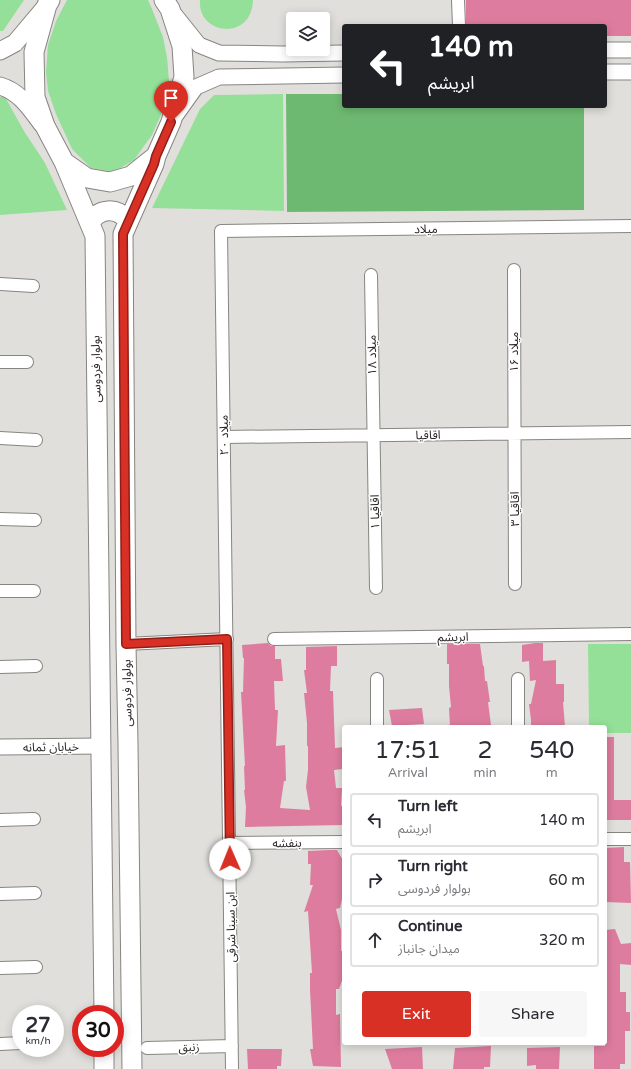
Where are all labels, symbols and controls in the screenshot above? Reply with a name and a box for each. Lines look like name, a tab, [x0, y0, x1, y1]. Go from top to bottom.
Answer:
map controls	[286, 12, 330, 56]
button: layers	[286, 12, 330, 56]
text: 140 m	[428, 30, 514, 64]
icon: left	[362, 40, 414, 92]
text: ابریشم	[428, 72, 475, 94]
pin	[154, 81, 188, 122]
icon: arrive	[160, 87, 182, 109]
street label: میلاد	[414, 222, 438, 236]
street label: میلاد ۱۶	[507, 332, 521, 372]
street label: بولوار فردوسی	[88, 335, 104, 403]
street label: میلاد ۱۸	[365, 335, 379, 375]
street label: میلاد ۲۰	[217, 415, 231, 455]
street label: اقاقیا	[415, 428, 441, 442]
street label: اقاقیا ۳	[508, 491, 522, 527]
street label: اقاقیا ۱	[368, 494, 382, 530]
street label: ابریشم	[437, 630, 469, 646]
street label: بولوار فردوسی	[119, 659, 135, 727]
text: 17:51	[375, 736, 441, 765]
text: 2	[478, 736, 493, 765]
text: 540	[529, 736, 574, 765]
street label: خیابان ثمانه	[23, 740, 79, 755]
text: Arrival	[388, 765, 428, 781]
text: min	[474, 765, 497, 781]
text: m	[546, 765, 558, 781]
text: Turn left	[398, 797, 458, 815]
icon: left	[364, 809, 386, 831]
text: 140 m	[539, 811, 585, 829]
text: ابریشم	[398, 821, 432, 837]
street label: بنفشه	[272, 836, 302, 850]
position arrow	[209, 838, 251, 880]
text: Turn right	[398, 857, 468, 875]
icon: right	[364, 869, 386, 891]
text: 60 m	[548, 871, 585, 889]
text: بولوار فردوسی	[398, 881, 471, 897]
street label: ابن سینا شرقی	[223, 891, 239, 962]
text: Continue	[398, 917, 462, 935]
icon: ahead	[364, 929, 386, 951]
text: 320 m	[539, 931, 585, 949]
text: میدان جانباز	[398, 941, 460, 957]
button: Exit	[362, 991, 471, 1037]
button: Share	[479, 991, 587, 1037]
speed limit sign: 30	[72, 1005, 124, 1057]
text: 27	[25, 1014, 51, 1038]
text: km/h	[25, 1035, 51, 1047]
street label: زنبق	[178, 1040, 200, 1055]

